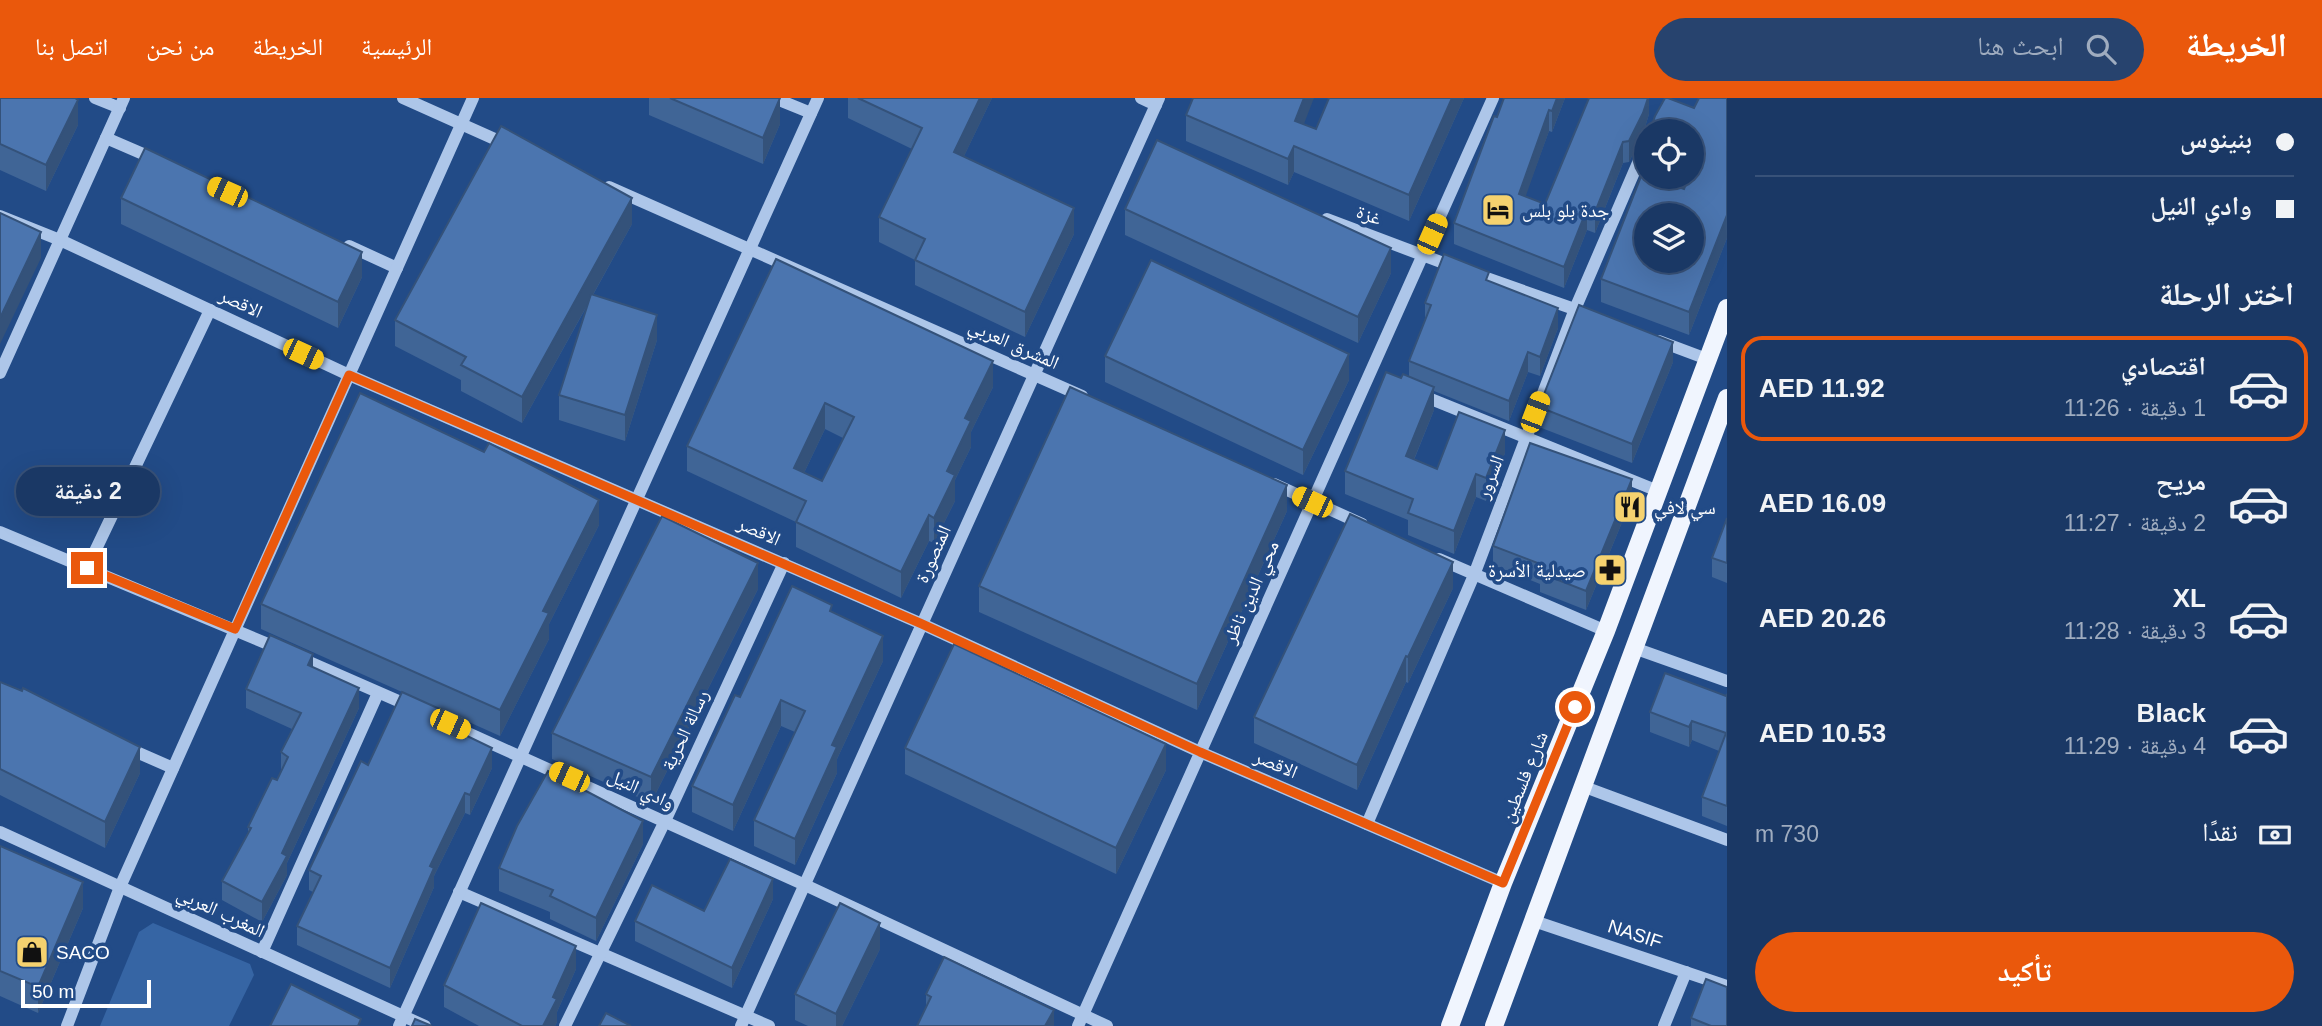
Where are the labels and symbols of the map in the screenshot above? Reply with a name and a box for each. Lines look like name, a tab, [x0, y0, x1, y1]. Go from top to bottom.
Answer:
car	[204, 174, 251, 210]
hotel icon: جدة بلو بلس	[1479, 191, 1517, 229]
place label: جدة بلو بلس	[1522, 200, 1609, 222]
street label: غزة	[1353, 201, 1385, 230]
car	[1414, 211, 1451, 257]
street label: الاقصر	[215, 284, 266, 323]
street label: المشرق العربي	[964, 315, 1062, 378]
car	[280, 336, 327, 372]
car	[1518, 389, 1553, 435]
street label: السرور	[1472, 452, 1509, 503]
callout: 2 دقيقة	[15, 466, 159, 516]
car	[1289, 484, 1336, 520]
restaurant icon: سي لافي	[1611, 488, 1649, 526]
place label: سي لافي	[1654, 497, 1716, 522]
street label: الاقصر	[733, 512, 784, 551]
street label: المنصورة	[911, 522, 956, 586]
street label: محي الدين ناظر	[1219, 537, 1287, 650]
pharmacy icon: صيدلية الأسرة	[1591, 551, 1629, 589]
route end	[71, 552, 103, 584]
place label: صيدلية الأسرة	[1488, 560, 1586, 582]
street label: رسالة الحرية	[657, 686, 714, 774]
route start	[1559, 691, 1591, 723]
car	[427, 706, 474, 742]
street label: شارع فلسطين	[1496, 728, 1553, 826]
street label: الاقصر	[1250, 745, 1301, 783]
car	[546, 759, 593, 795]
street label: وادي النيل	[603, 765, 677, 818]
street label: المغرب العربي	[172, 883, 268, 946]
street label: NASIF	[1605, 915, 1665, 953]
shop icon: SACO	[13, 933, 51, 971]
place label: SACO	[56, 942, 110, 963]
scale bar	[21, 977, 150, 1009]

